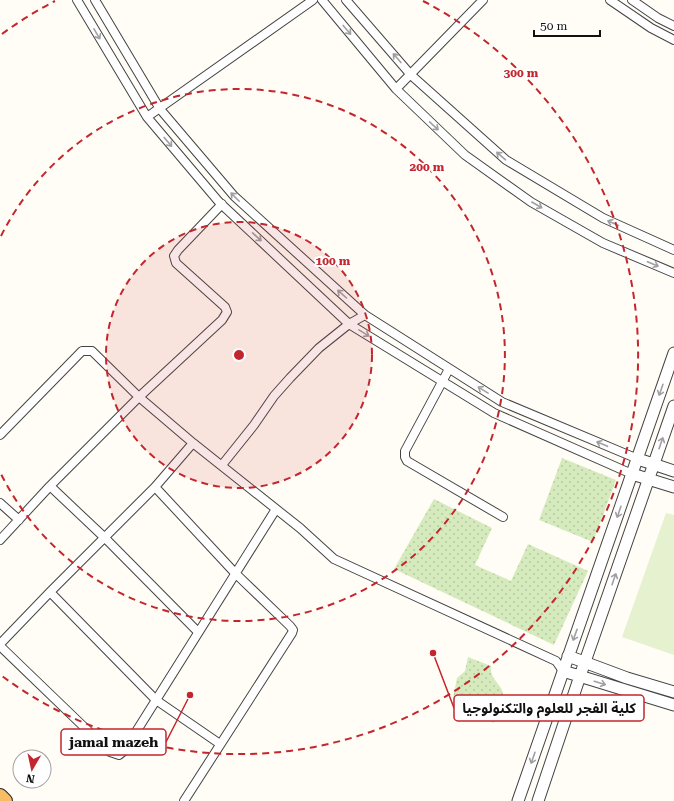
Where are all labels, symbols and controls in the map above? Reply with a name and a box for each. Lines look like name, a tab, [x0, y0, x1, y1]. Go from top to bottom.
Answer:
scale bar	[534, 12, 600, 38]
text: 50 m	[540, 19, 567, 33]
one-way arrow	[342, 25, 351, 35]
one-way arrow	[93, 28, 101, 40]
one-way arrow	[392, 52, 401, 63]
text: 300 m	[504, 66, 539, 80]
one-way arrow	[429, 121, 439, 130]
one-way arrow	[164, 137, 173, 147]
one-way arrow	[496, 152, 506, 161]
text: 200 m	[410, 160, 445, 174]
one-way arrow	[230, 192, 240, 202]
one-way arrow	[531, 202, 543, 210]
one-way arrow	[607, 219, 619, 226]
one-way arrow	[252, 232, 262, 241]
text: 100 m	[316, 254, 351, 268]
one-way arrow	[646, 260, 658, 268]
one-way arrow	[337, 290, 347, 299]
one-way arrow	[358, 329, 370, 337]
centre of rings	[232, 348, 246, 362]
one-way arrow	[657, 383, 665, 395]
one-way arrow	[477, 386, 489, 394]
one-way arrow	[658, 437, 666, 449]
one-way arrow	[596, 439, 608, 447]
one-way arrow	[615, 506, 622, 519]
one-way arrow	[610, 573, 618, 585]
one-way arrow	[571, 629, 579, 641]
one-way arrow	[594, 680, 607, 687]
callout: كلية الفجر للعلوم والتكنولوجيا	[454, 695, 644, 721]
text: كلية الفجر للعلوم والتكنولوجيا	[462, 700, 636, 719]
callout: jamal mazeh	[61, 729, 166, 755]
text: jamal mazeh	[68, 734, 159, 750]
north arrow	[12, 749, 52, 789]
one-way arrow	[529, 751, 536, 764]
text: N	[25, 771, 36, 785]

